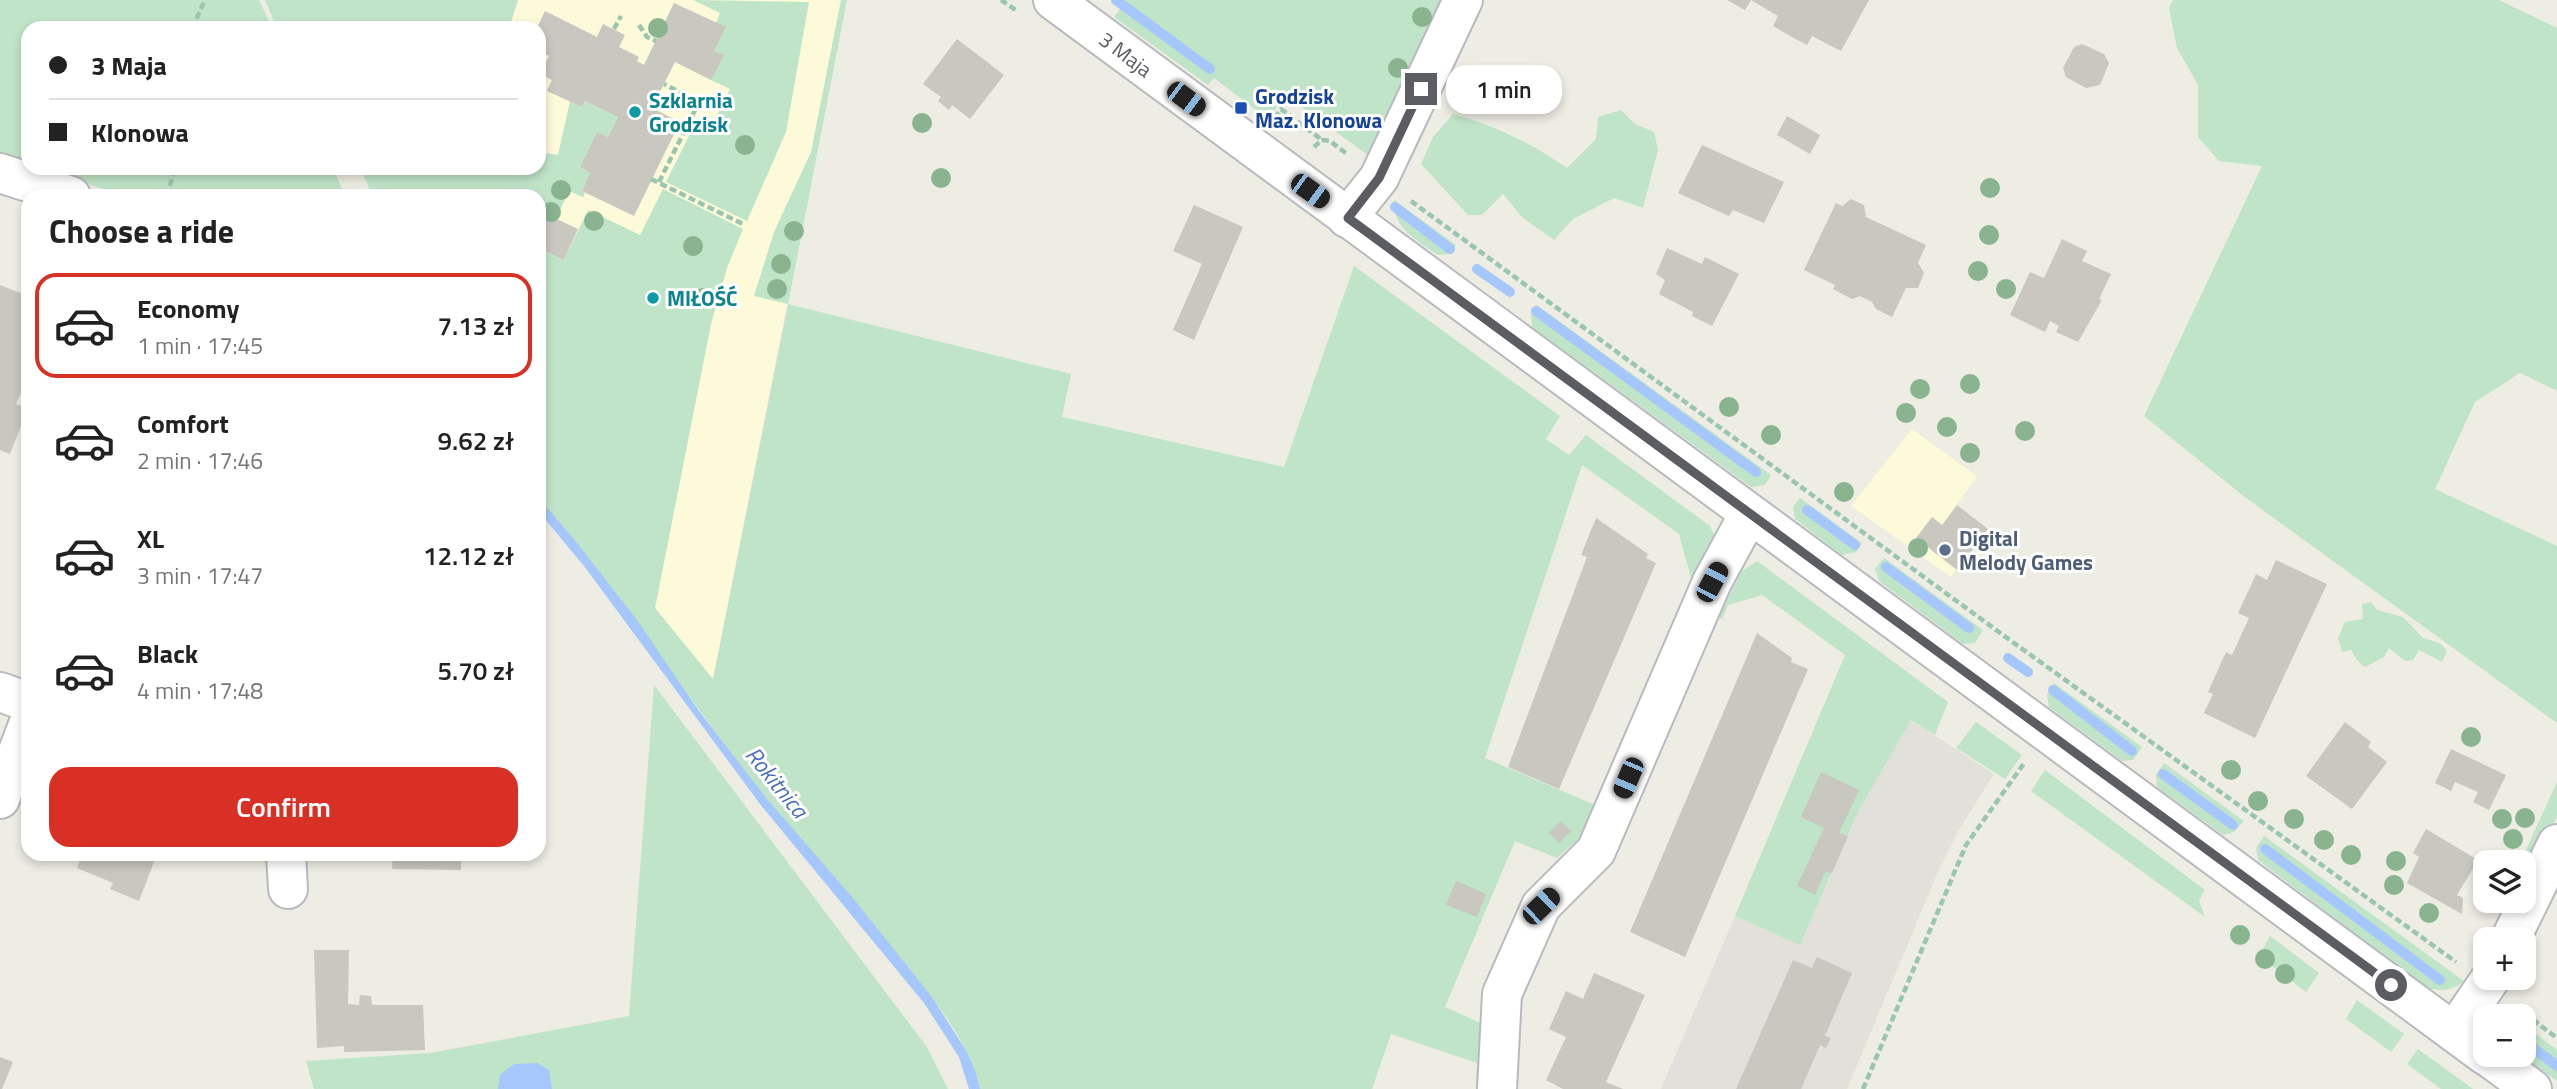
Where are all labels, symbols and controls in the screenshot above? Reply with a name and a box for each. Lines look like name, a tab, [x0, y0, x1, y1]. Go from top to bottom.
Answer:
street label: 3 Maja	[1093, 23, 1160, 85]
text: 3 Maja	[91, 46, 167, 85]
callout: 1 min	[1446, 64, 1561, 114]
text: 1 min	[1476, 72, 1532, 107]
route end	[1405, 73, 1437, 105]
car	[1163, 78, 1210, 120]
place label: Grodzisk Maz. Klonowa	[1255, 80, 1383, 136]
place label: Szklarnia Grodzisk	[649, 84, 733, 140]
marker: Grodzisk Maz. Klonowa	[1233, 100, 1249, 116]
marker: Szklarnia Grodzisk	[627, 104, 643, 120]
text: Klonowa	[91, 113, 189, 152]
car	[1287, 170, 1334, 212]
text: Choose a ride	[49, 207, 234, 255]
place label: MIŁOŚĆ	[667, 282, 738, 314]
text: Economy	[137, 289, 239, 328]
marker: MIŁOŚĆ	[645, 290, 661, 306]
icon: car	[53, 294, 116, 357]
text: 7.13 zł	[437, 306, 514, 345]
text: 1 min · 17:45	[137, 328, 263, 363]
text: Comfort	[137, 404, 229, 443]
icon: car	[53, 409, 116, 472]
text: 9.62 zł	[437, 421, 514, 460]
text: 2 min · 17:46	[137, 443, 263, 478]
text: XL	[137, 519, 164, 558]
place label: Digital Melody Games	[1959, 522, 2093, 578]
icon: car	[53, 524, 116, 587]
text: 12.12 zł	[423, 536, 514, 575]
marker: Digital Melody Games	[1937, 542, 1953, 558]
text: 3 min · 17:47	[137, 558, 263, 593]
car	[1693, 559, 1732, 605]
text: Black	[137, 634, 198, 673]
icon: car	[53, 639, 116, 702]
text: 5.70 zł	[437, 651, 514, 690]
text: 4 min · 17:48	[137, 673, 263, 708]
water label: Rokitnica	[737, 739, 818, 827]
car	[1611, 755, 1646, 801]
button: Confirm	[49, 767, 518, 847]
map controls	[2473, 850, 2536, 1067]
button: layers	[2473, 850, 2536, 913]
car	[1519, 884, 1564, 928]
button: +	[2473, 927, 2536, 990]
route start	[2375, 969, 2407, 1001]
button: −	[2473, 1004, 2536, 1067]

